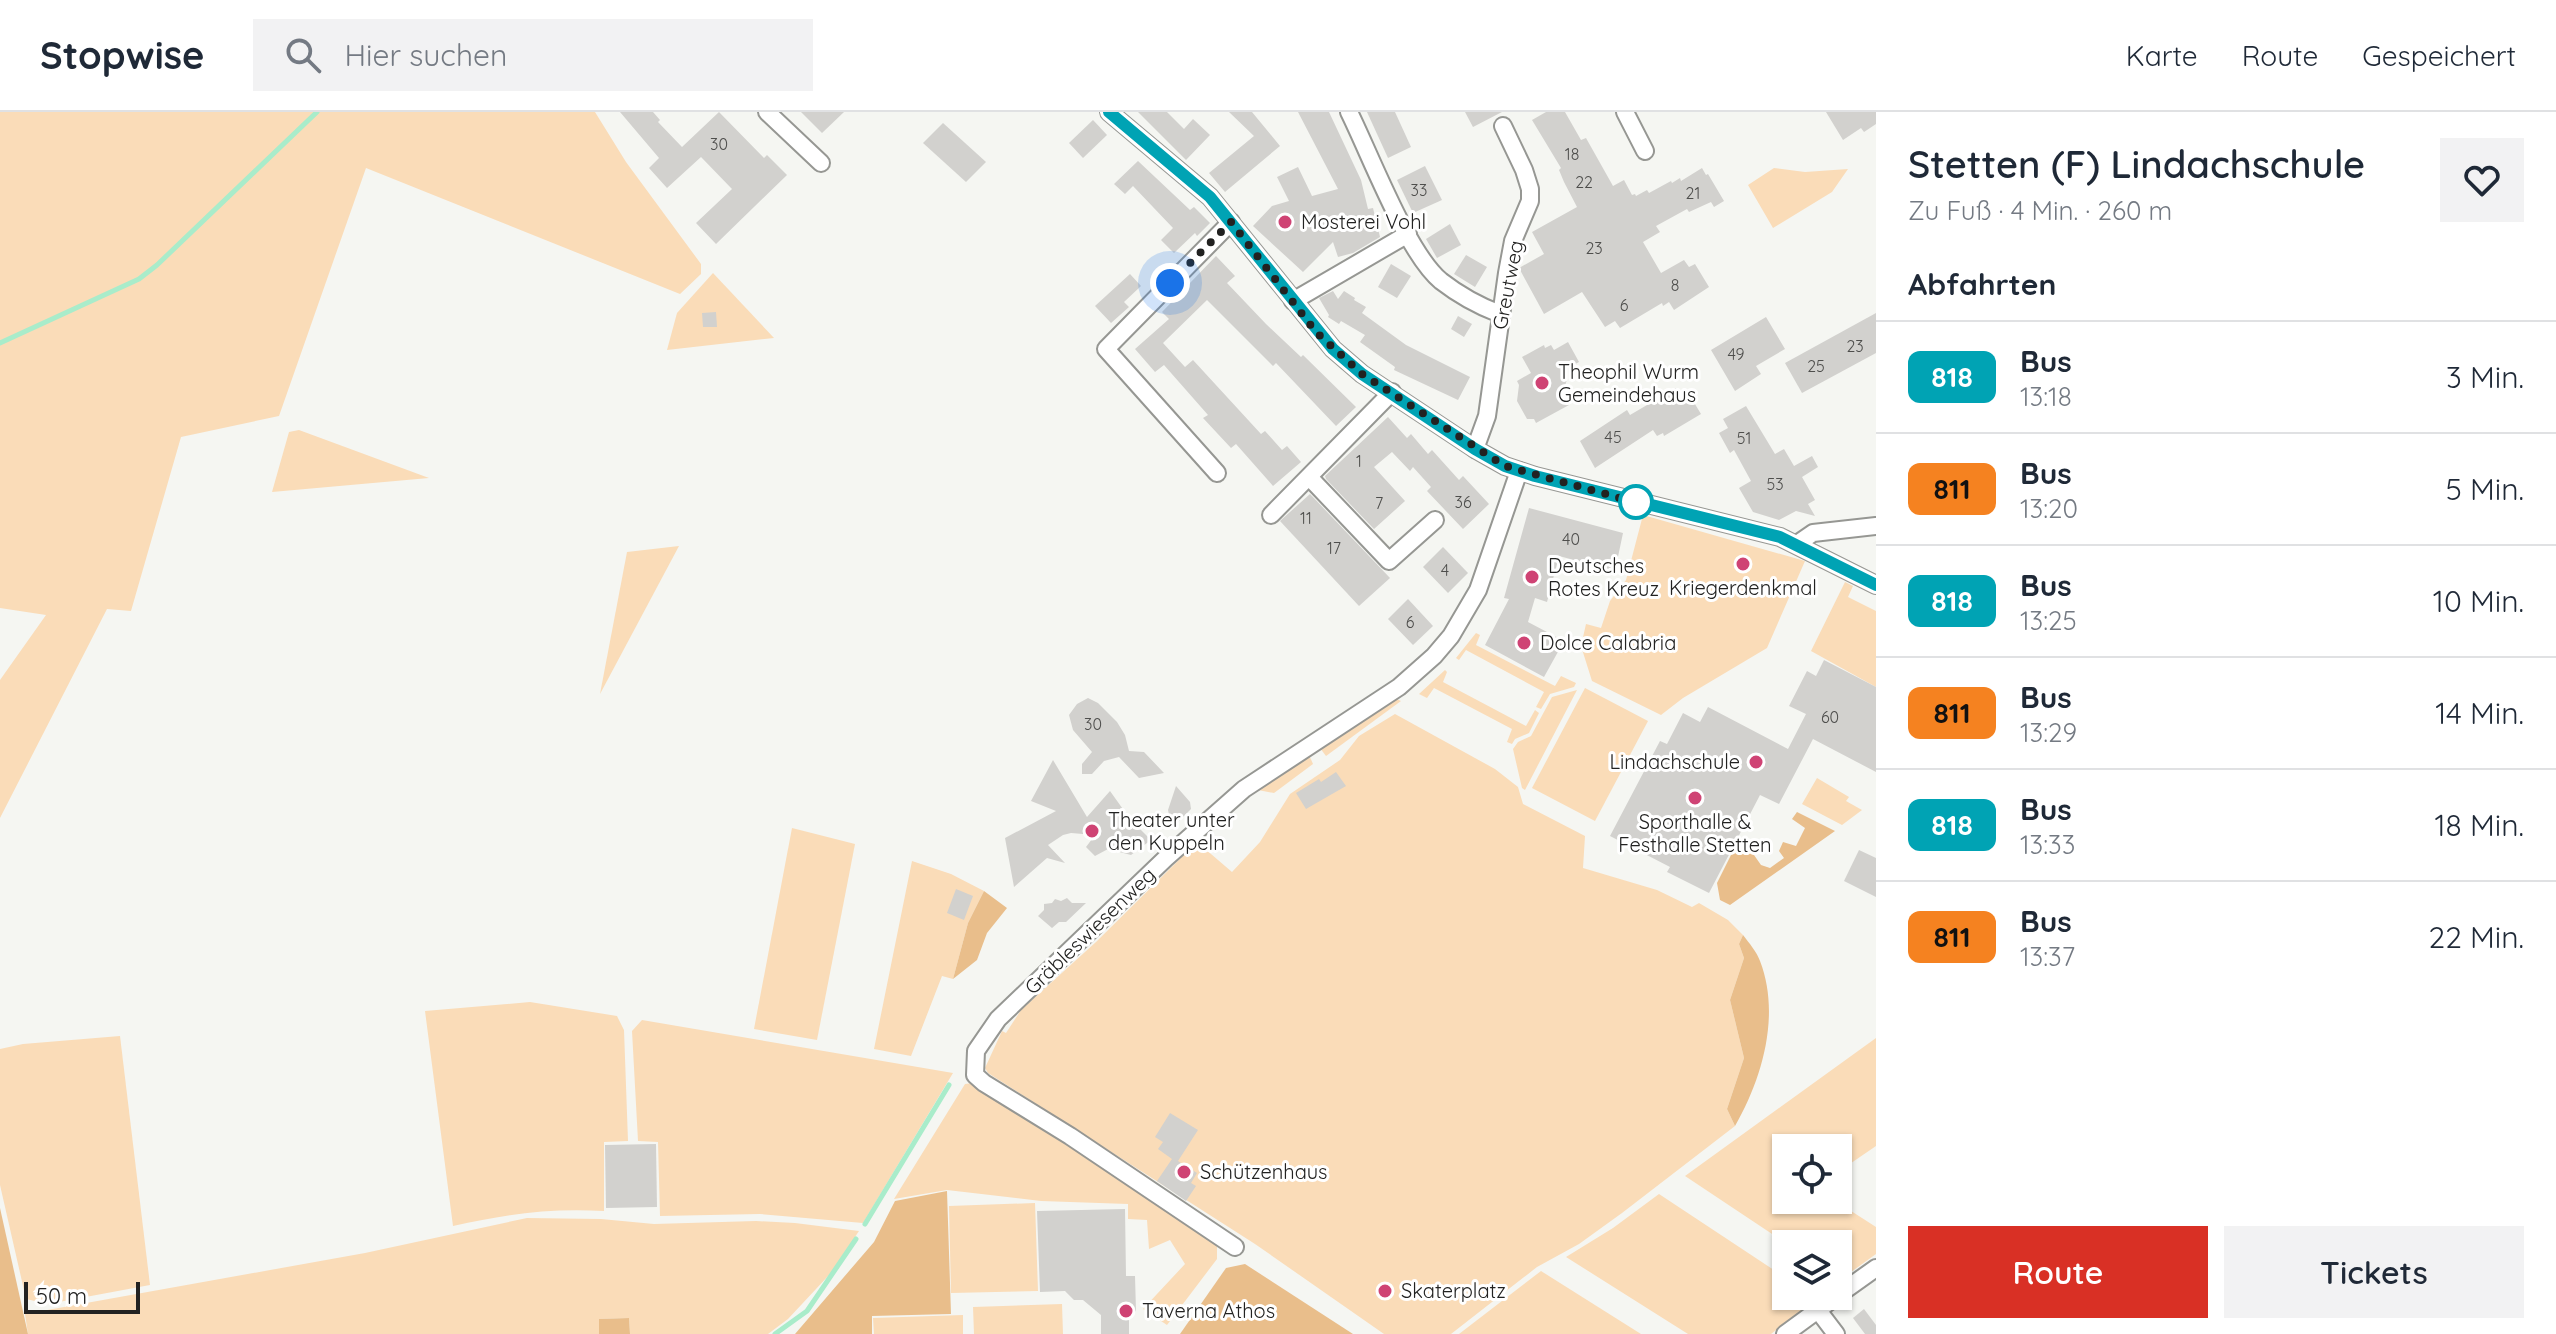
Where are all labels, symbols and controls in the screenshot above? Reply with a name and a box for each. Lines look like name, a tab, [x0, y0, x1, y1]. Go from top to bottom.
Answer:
search box	[253, 19, 813, 91]
text: Stopwise	[40, 31, 205, 79]
icon: search	[281, 33, 325, 77]
text: Hier suchen	[345, 36, 507, 74]
text: Karte	[2126, 38, 2198, 73]
text: Route	[2242, 38, 2318, 73]
text: Gespeichert	[2362, 38, 2516, 73]
house number: 30	[710, 134, 728, 154]
button: heart	[2440, 138, 2524, 222]
text: Stetten (F) Lindachschule	[1908, 140, 2365, 188]
house number: 18	[1565, 144, 1579, 164]
house number: 22	[1575, 172, 1593, 192]
house number: 33	[1411, 180, 1427, 200]
house number: 21	[1686, 183, 1700, 203]
text: Zu Fuß · 4 Min. · 260 m	[1908, 194, 2172, 227]
place label: Mosterei Vohl	[1301, 209, 1426, 234]
marker: Mosterei Vohl	[1276, 213, 1294, 231]
street label: Greutweg	[1487, 238, 1528, 332]
house number: 23	[1585, 238, 1603, 258]
your location	[1150, 263, 1190, 303]
text: Abfahrten	[1908, 265, 2056, 303]
house number: 8	[1671, 275, 1679, 295]
house number: 6	[1620, 295, 1629, 315]
house number: 23	[1846, 336, 1864, 356]
text: Bus	[2020, 342, 2072, 380]
house number: 49	[1727, 344, 1745, 364]
house number: 25	[1807, 356, 1825, 376]
text: 3 Min.	[2446, 358, 2524, 396]
place label: Theophil Wurm Gemeindehaus	[1558, 359, 1699, 407]
text: 818	[1931, 359, 1973, 394]
marker: Theophil Wurm Gemeindehaus	[1533, 374, 1551, 392]
text: 13:18	[2020, 380, 2072, 413]
house number: 45	[1604, 427, 1622, 447]
house number: 51	[1737, 428, 1751, 448]
house number: 1	[1356, 451, 1362, 471]
text: Bus	[2020, 454, 2072, 492]
text: 5 Min.	[2445, 470, 2524, 508]
text: 811	[1933, 471, 1971, 506]
house number: 53	[1766, 474, 1784, 494]
unlabelled marker	[1619, 485, 1653, 519]
house number: 36	[1455, 492, 1472, 512]
text: 13:20	[2020, 492, 2078, 525]
house number: 7	[1375, 493, 1383, 513]
house number: 11	[1300, 508, 1312, 528]
house number: 40	[1562, 529, 1580, 549]
house number: 17	[1327, 538, 1341, 558]
place label: Deutsches Rotes Kreuz	[1548, 553, 1659, 601]
marker: Kriegerdenkmal	[1734, 555, 1752, 573]
house number: 4	[1441, 560, 1449, 580]
text: Bus	[2020, 566, 2072, 604]
marker: Deutsches Rotes Kreuz	[1523, 568, 1541, 586]
place label: Kriegerdenkmal	[1669, 575, 1817, 600]
text: 10 Min.	[2433, 582, 2524, 620]
text: 818	[1931, 583, 1973, 618]
text: 13:25	[2020, 604, 2077, 637]
house number: 6	[1406, 612, 1415, 632]
place label: Dolce Calabria	[1540, 630, 1676, 655]
marker: Dolce Calabria	[1515, 634, 1533, 652]
text: Bus	[2020, 678, 2072, 716]
text: 14 Min.	[2435, 694, 2524, 732]
text: 811	[1933, 695, 1971, 730]
house number: 60	[1821, 707, 1839, 727]
house number: 30	[1084, 714, 1102, 734]
text: 13:29	[2020, 716, 2077, 749]
place label: Lindachschule	[1609, 749, 1740, 774]
marker: Lindachschule	[1747, 753, 1765, 771]
marker: Sporthalle & Festhalle Stetten	[1686, 789, 1704, 807]
text: Bus	[2020, 790, 2072, 828]
text: 18 Min.	[2435, 806, 2524, 844]
place label: Theater unter den Kuppeln	[1108, 807, 1235, 855]
text: 818	[1931, 807, 1973, 842]
place label: Sporthalle & Festhalle Stetten	[1618, 809, 1772, 857]
marker: Theater unter den Kuppeln	[1083, 822, 1101, 840]
text: 13:33	[2020, 828, 2075, 861]
street label: Gräbleswiesenweg	[1019, 862, 1160, 999]
text: Bus	[2020, 902, 2072, 940]
text: 22 Min.	[2429, 918, 2524, 956]
text: 811	[1933, 919, 1971, 954]
text: 13:37	[2020, 940, 2075, 973]
map controls	[1772, 1134, 1852, 1310]
button: locate	[1772, 1134, 1852, 1214]
place label: Schützenhaus	[1200, 1159, 1327, 1184]
marker: Schützenhaus	[1175, 1163, 1193, 1181]
button: Route	[1908, 1226, 2208, 1318]
button: Tickets	[2224, 1226, 2524, 1318]
button: layers	[1772, 1230, 1852, 1310]
scale bar	[24, 1278, 140, 1314]
place label: Skaterplatz	[1401, 1278, 1506, 1303]
text: 50 m	[36, 1282, 87, 1310]
marker: Skaterplatz	[1376, 1282, 1394, 1300]
place label: Taverna Athos	[1142, 1298, 1275, 1323]
marker: Taverna Athos	[1117, 1302, 1135, 1320]

